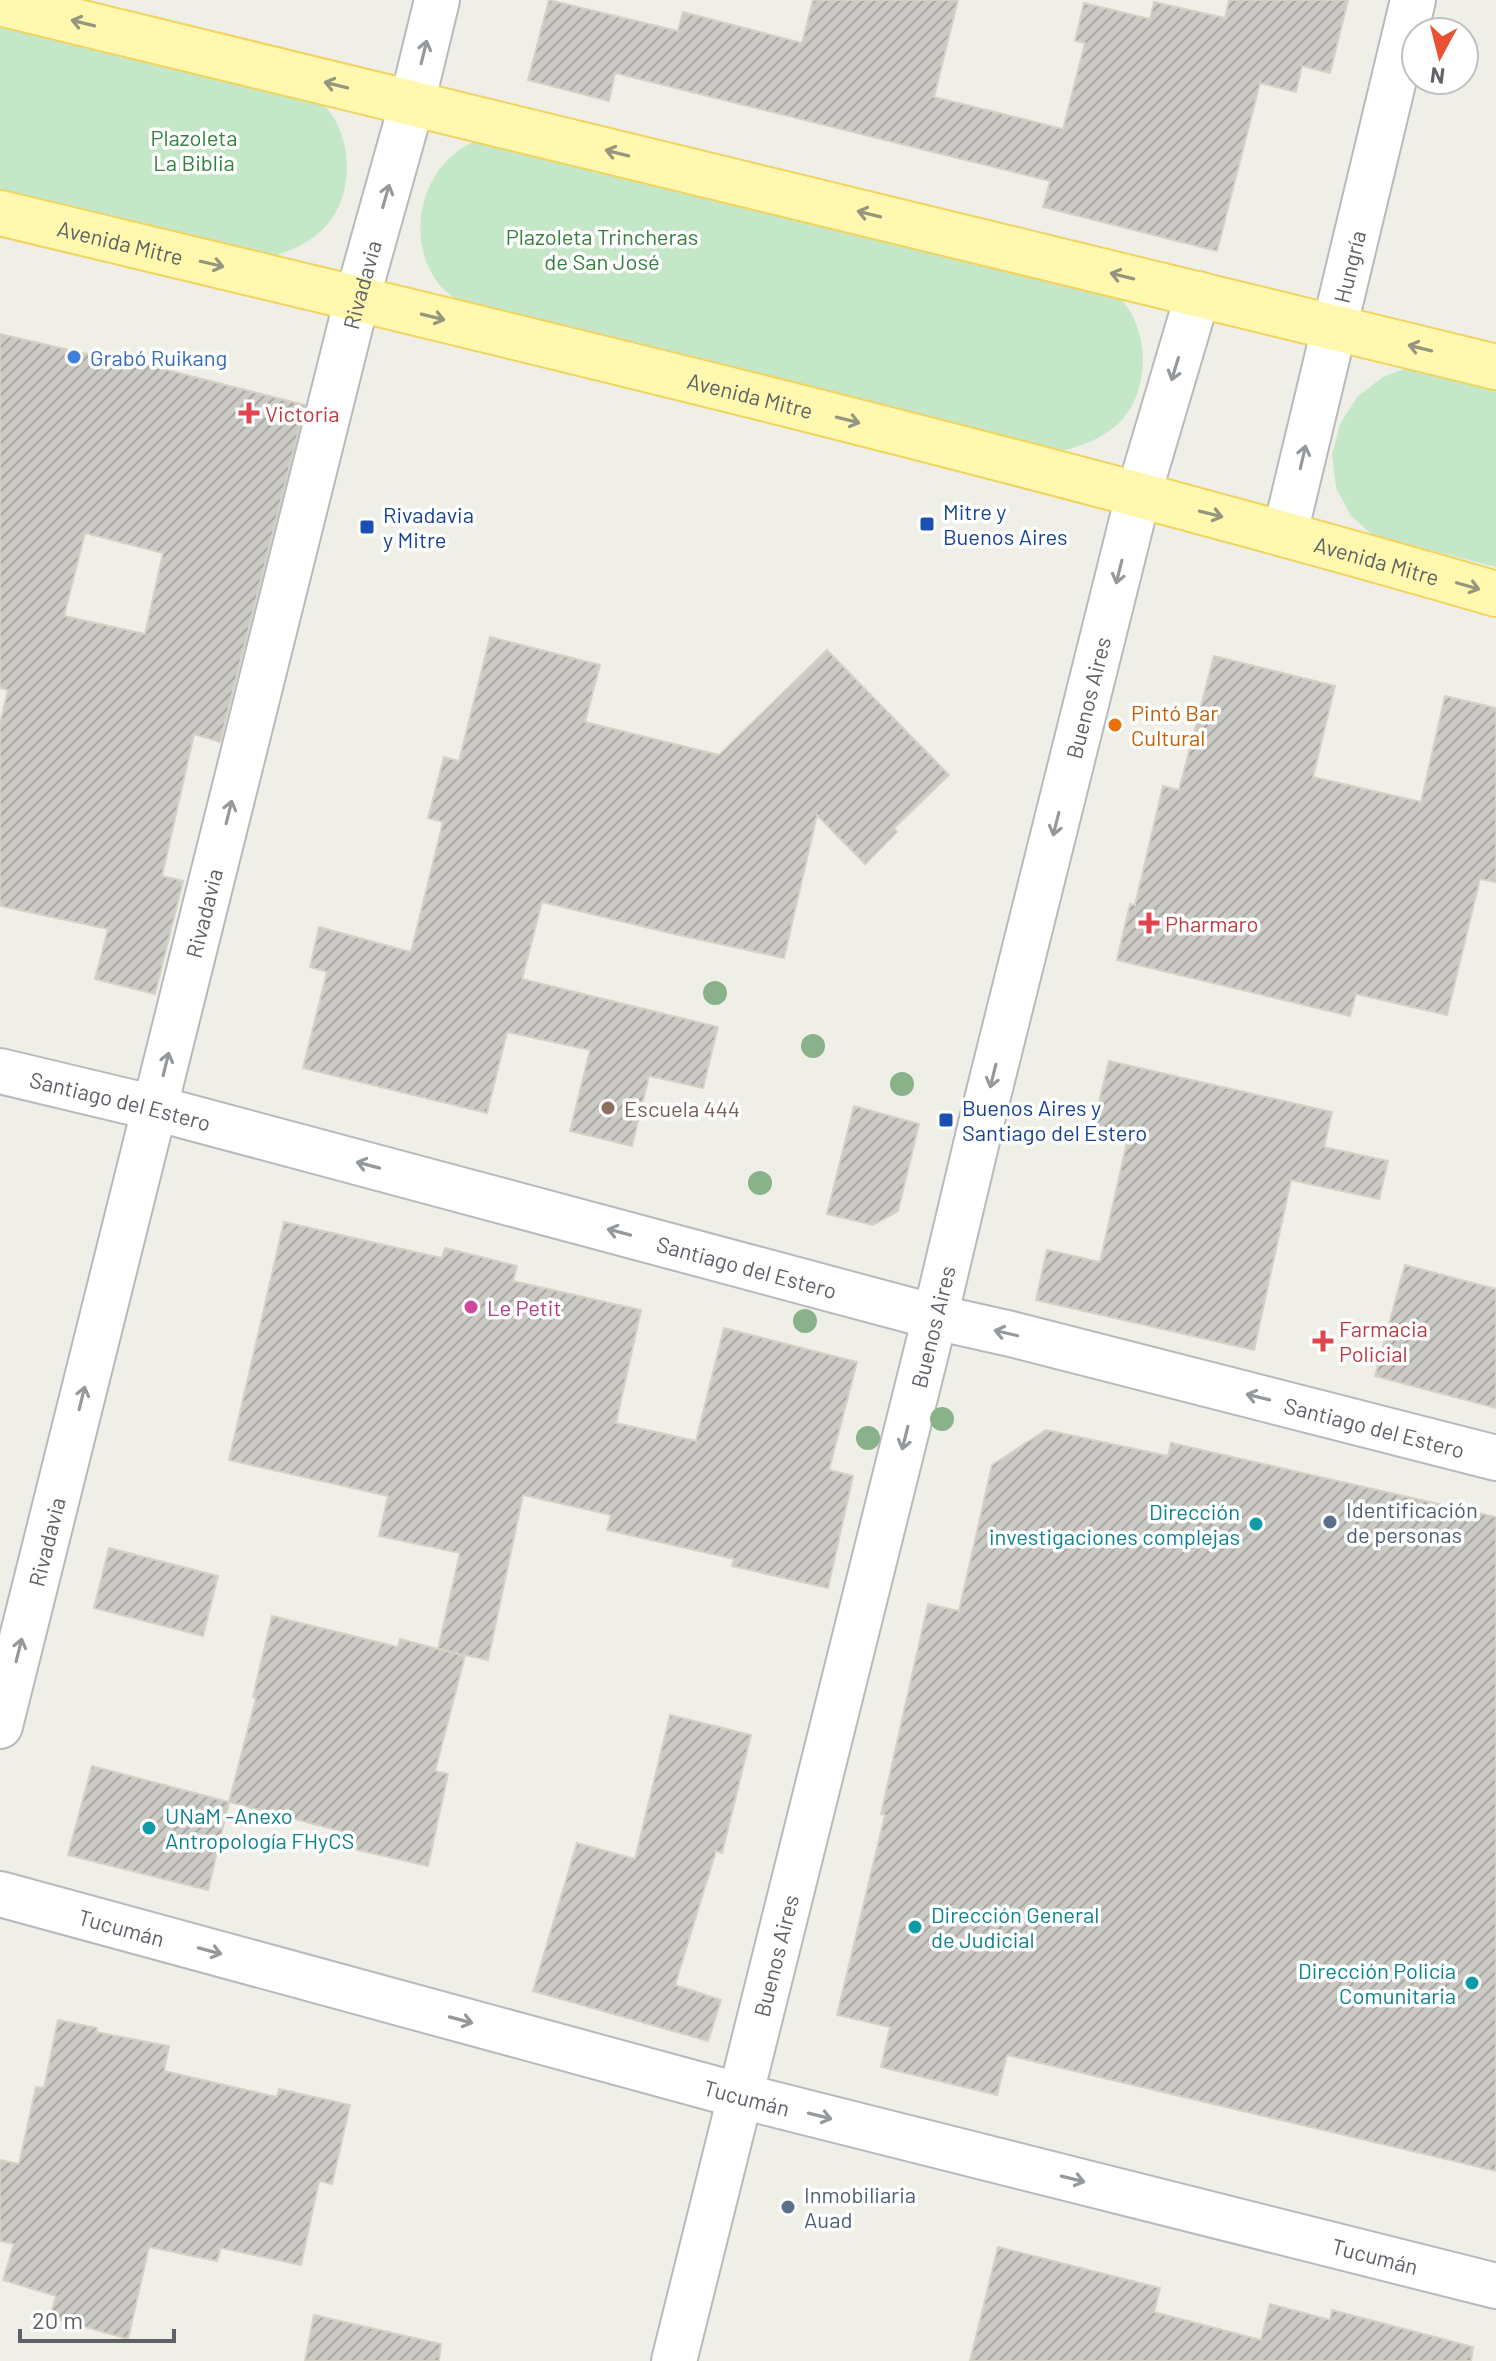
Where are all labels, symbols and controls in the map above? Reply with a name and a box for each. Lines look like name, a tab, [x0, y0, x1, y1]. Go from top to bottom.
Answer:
one-way arrow	[71, 15, 97, 30]
north arrow	[1400, 16, 1480, 96]
one-way arrow	[418, 39, 433, 65]
text: N	[1429, 63, 1446, 91]
one-way arrow	[324, 76, 349, 91]
park label: Plazoleta La Biblia	[151, 124, 238, 175]
one-way arrow	[604, 145, 630, 160]
one-way arrow	[379, 184, 394, 210]
one-way arrow	[857, 206, 883, 221]
street label: Avenida Mitre	[55, 214, 186, 270]
park label: Plazoleta Trincheras de San José	[506, 223, 698, 274]
street label: Hungría	[1328, 228, 1370, 305]
street label: Rivadavia	[337, 237, 386, 332]
one-way arrow	[199, 257, 224, 272]
one-way arrow	[1109, 268, 1135, 283]
one-way arrow	[419, 311, 445, 326]
one-way arrow	[1408, 340, 1434, 355]
place label: Grabó Ruikang	[90, 344, 227, 370]
marker: Grabó Ruikang	[65, 348, 83, 366]
one-way arrow	[1167, 356, 1181, 381]
street label: Avenida Mitre	[685, 367, 816, 423]
place label: Victoria	[265, 400, 340, 426]
marker: Victoria	[240, 404, 258, 422]
one-way arrow	[835, 414, 861, 429]
one-way arrow	[1296, 445, 1311, 470]
place label: Mitre y Buenos Aires	[943, 498, 1068, 549]
place label: Rivadavia y Mitre	[383, 501, 474, 552]
one-way arrow	[1198, 508, 1224, 523]
marker: Mitre y Buenos Aires	[918, 515, 936, 533]
marker: Rivadavia y Mitre	[358, 518, 376, 536]
street label: Avenida Mitre	[1311, 530, 1442, 590]
one-way arrow	[1110, 558, 1125, 584]
one-way arrow	[1454, 579, 1480, 594]
street label: Buenos Aires	[1060, 634, 1115, 761]
place label: Pintó Bar Cultural	[1131, 699, 1218, 750]
marker: Pintó Bar Cultural	[1106, 716, 1124, 734]
one-way arrow	[222, 800, 237, 825]
one-way arrow	[1047, 810, 1062, 836]
street label: Rivadavia	[180, 866, 227, 960]
place label: Pharmaro	[1165, 910, 1258, 936]
marker: Pharmaro	[1140, 914, 1158, 932]
one-way arrow	[159, 1052, 174, 1078]
one-way arrow	[985, 1063, 1000, 1089]
street label: Santiago del Estero	[27, 1066, 214, 1135]
place label: Buenos Aires y Santiago del Estero	[962, 1094, 1147, 1145]
place label: Escuela 444	[624, 1095, 740, 1121]
marker: Escuela 444	[599, 1099, 617, 1117]
marker: Buenos Aires y Santiago del Estero	[937, 1111, 955, 1129]
one-way arrow	[355, 1157, 381, 1172]
one-way arrow	[606, 1224, 632, 1239]
street label: Santiago del Estero	[654, 1230, 840, 1303]
street label: Buenos Aires	[905, 1263, 960, 1391]
place label: Le Petit	[487, 1294, 561, 1320]
marker: Le Petit	[462, 1298, 480, 1316]
place label: Farmacia Policial	[1339, 1315, 1428, 1366]
one-way arrow	[993, 1325, 1019, 1340]
marker: Farmacia Policial	[1314, 1332, 1332, 1350]
one-way arrow	[76, 1386, 91, 1411]
one-way arrow	[1245, 1389, 1271, 1404]
street label: Santiago del Estero	[1282, 1391, 1468, 1463]
one-way arrow	[897, 1424, 912, 1450]
street label: Rivadavia	[22, 1494, 70, 1589]
place label: Identificación de personas	[1346, 1496, 1478, 1547]
place label: Dirección investigaciones complejas	[989, 1498, 1240, 1549]
marker: Identificación de personas	[1321, 1513, 1339, 1531]
marker: Dirección investigaciones complejas	[1247, 1515, 1265, 1533]
one-way arrow	[12, 1638, 27, 1664]
place label: UNaM -Anexo Antropología FHyCS	[165, 1802, 354, 1853]
marker: UNaM -Anexo Antropología FHyCS	[140, 1819, 158, 1837]
street label: Buenos Aires	[748, 1892, 803, 2019]
place label: Dirección General de Judicial	[931, 1901, 1099, 1952]
street label: Tucumán	[76, 1903, 167, 1951]
marker: Dirección General de Judicial	[906, 1918, 924, 1936]
one-way arrow	[197, 1944, 223, 1959]
place label: Dirección Policía Comunitaria	[1298, 1957, 1456, 2008]
marker: Dirección Policía Comunitaria	[1463, 1974, 1481, 1992]
one-way arrow	[448, 2013, 474, 2028]
street label: Tucumán	[701, 2073, 793, 2121]
one-way arrow	[807, 2109, 833, 2124]
one-way arrow	[1059, 2173, 1085, 2188]
place label: Inmobiliaria Auad	[804, 2181, 916, 2232]
marker: Inmobiliaria Auad	[779, 2198, 797, 2216]
street label: Tucumán	[1329, 2232, 1421, 2279]
scale bar	[20, 2293, 174, 2343]
text: 20 m	[32, 2305, 83, 2334]

